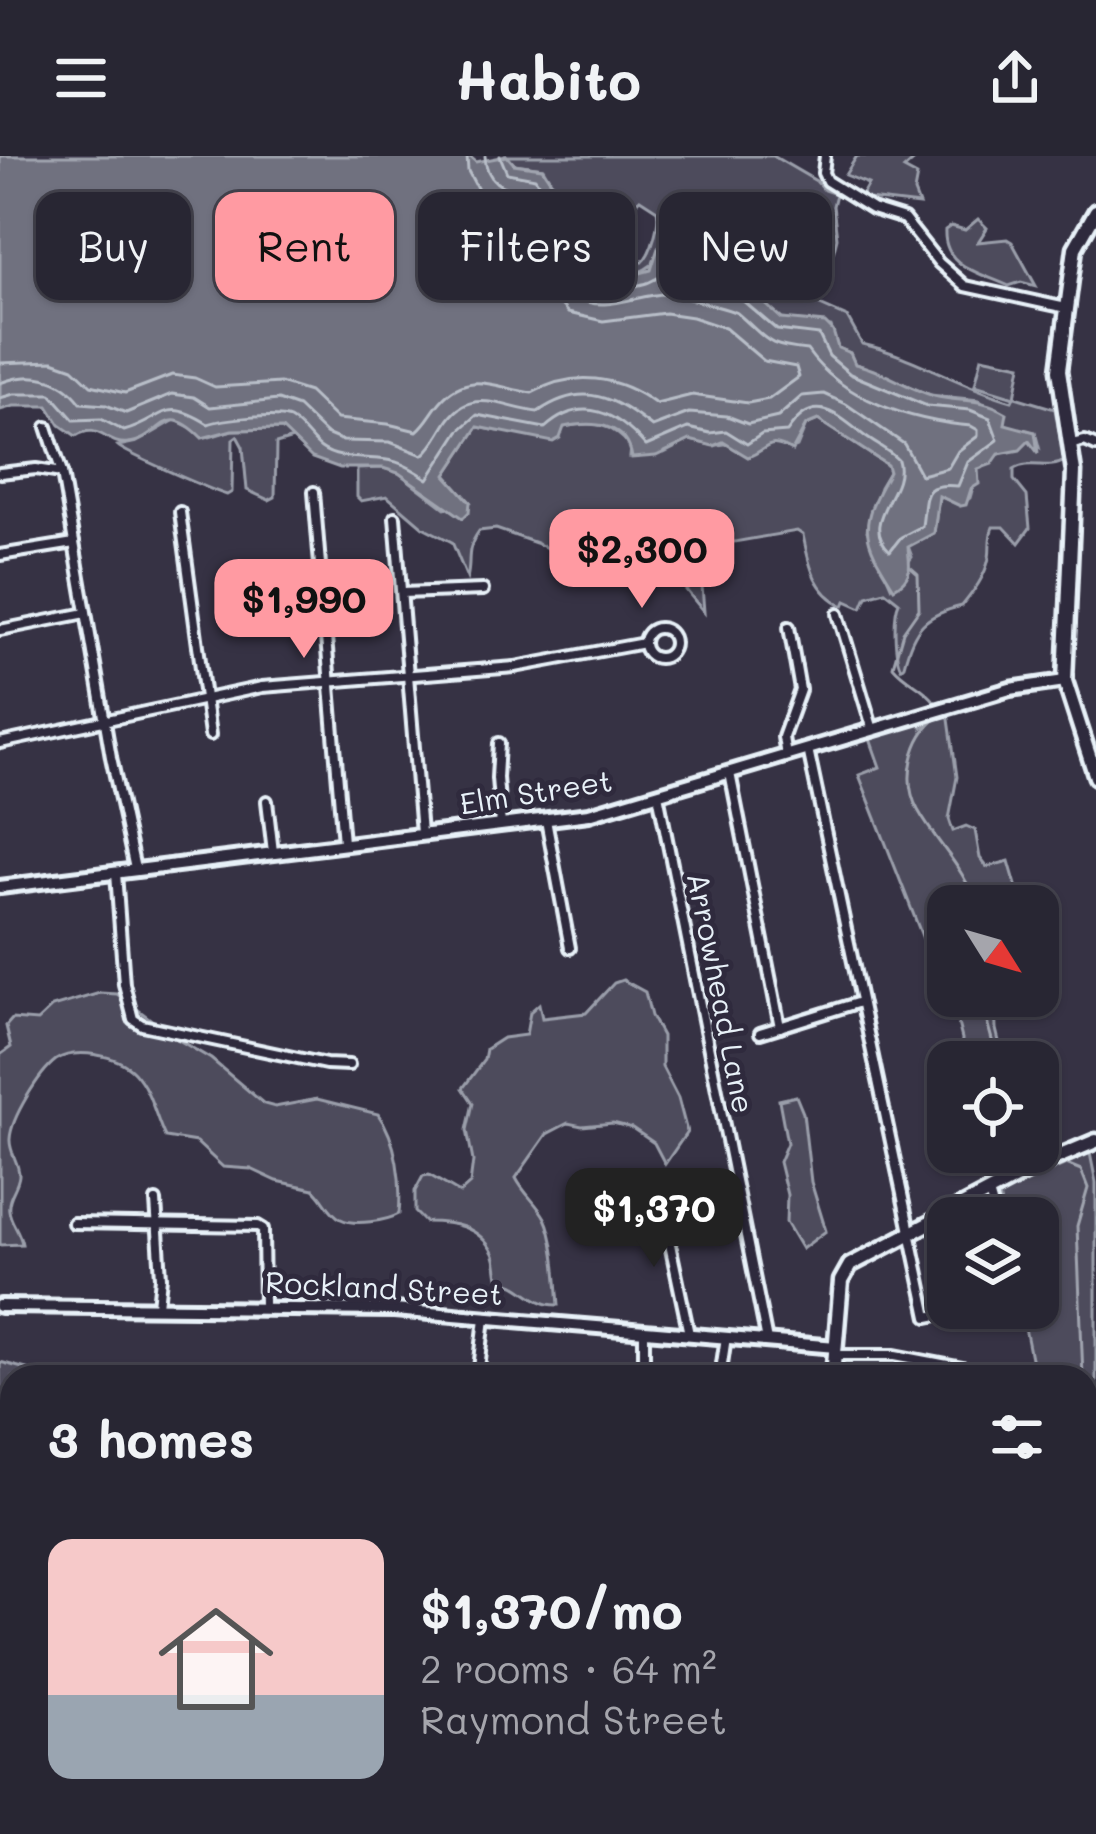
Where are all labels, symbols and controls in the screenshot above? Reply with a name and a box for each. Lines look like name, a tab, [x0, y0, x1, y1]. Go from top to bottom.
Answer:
text: Habito	[455, 43, 641, 114]
icon: menu	[48, 45, 114, 111]
icon: share	[982, 45, 1048, 111]
chip: Buy	[36, 192, 191, 300]
chip: Rent	[215, 192, 394, 300]
chip: Filters	[418, 192, 635, 300]
chip: New	[659, 192, 832, 300]
pin: $2,300	[544, 509, 740, 611]
text: $2,300	[576, 522, 708, 573]
pin: $1,990	[206, 559, 402, 661]
text: $1,990	[241, 572, 367, 623]
street label: Elm Street	[457, 759, 615, 823]
street label: Arrowhead Lane	[679, 869, 765, 1116]
north arrow	[927, 885, 1059, 1017]
map controls	[927, 885, 1059, 1329]
button: locate	[927, 1041, 1059, 1173]
pin: $1,370	[556, 1168, 752, 1270]
text: $1,370	[592, 1181, 716, 1232]
button: layers	[927, 1197, 1059, 1329]
street label: Rockland Street	[264, 1261, 504, 1313]
text: 3 homes	[48, 1404, 254, 1471]
icon: filters	[984, 1404, 1050, 1470]
text: $1,370/mo	[420, 1575, 683, 1642]
icon: home	[144, 1587, 288, 1731]
text: 2 rooms · 64 m²	[420, 1642, 717, 1693]
text: Raymond Street	[420, 1693, 727, 1744]

